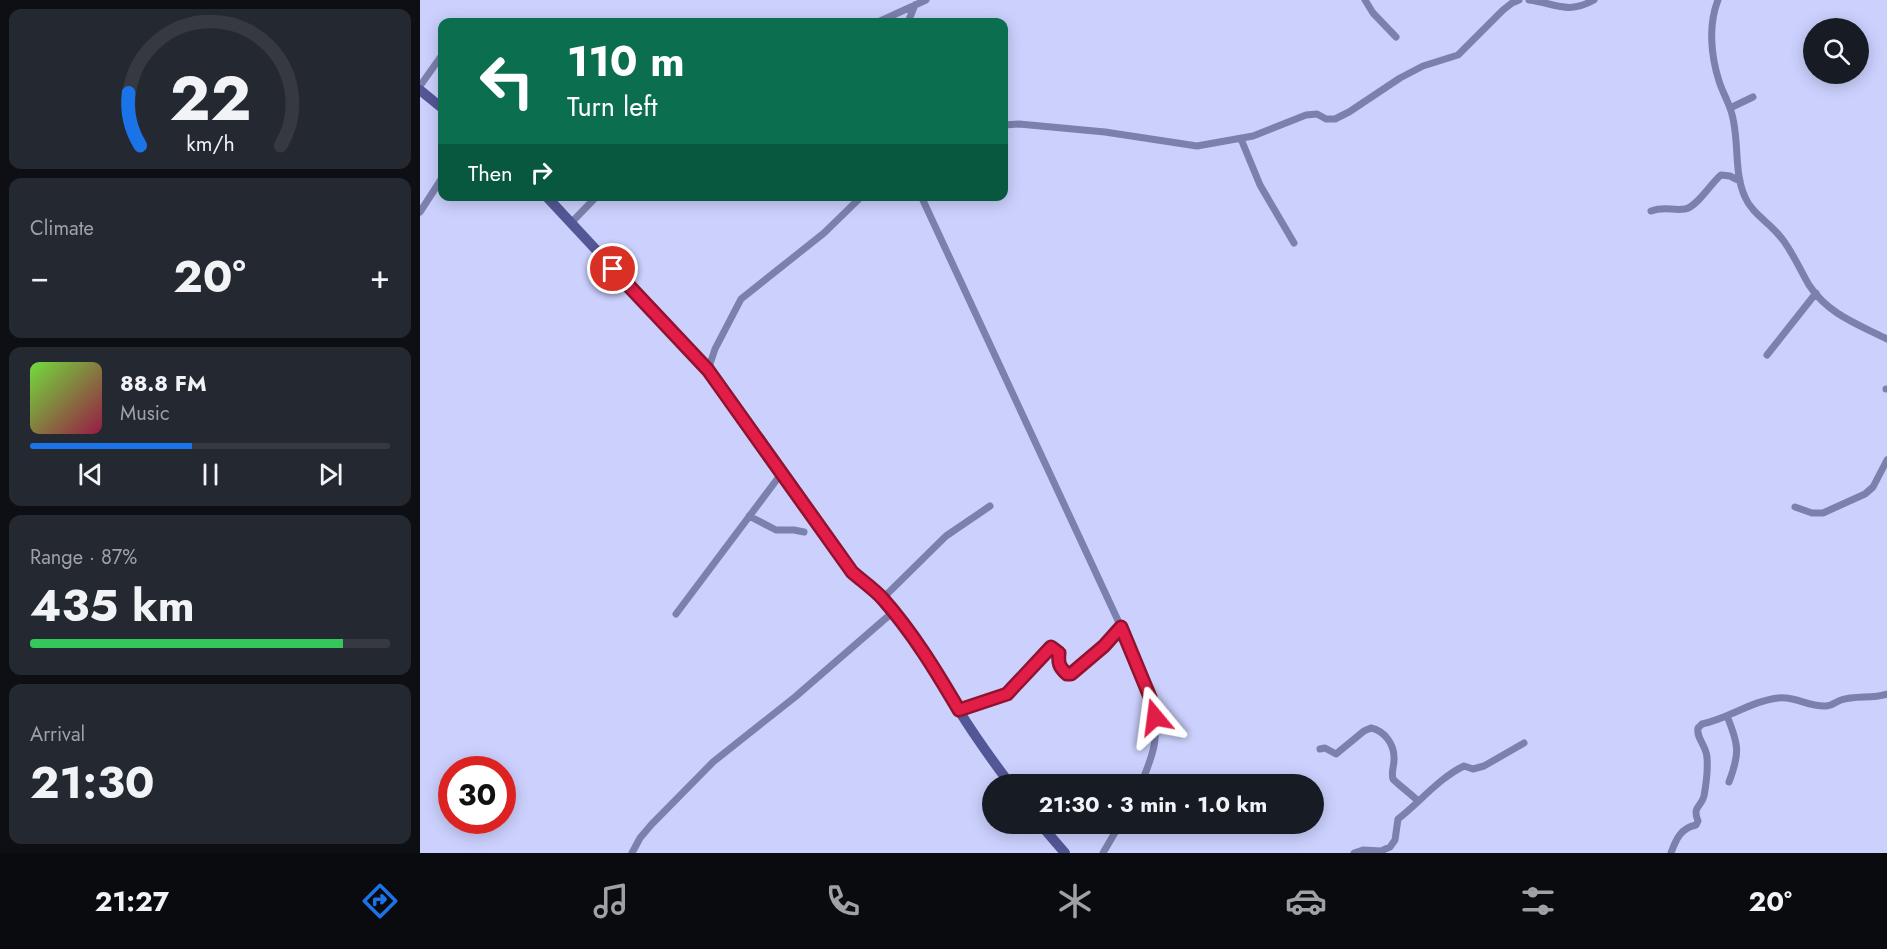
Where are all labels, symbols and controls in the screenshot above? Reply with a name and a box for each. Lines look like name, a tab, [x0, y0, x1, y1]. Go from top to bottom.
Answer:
map controls	[1803, 18, 1869, 84]
button: search	[1803, 18, 1869, 84]
text: 110 m	[567, 31, 685, 92]
icon: left	[468, 42, 546, 120]
text: 22	[169, 53, 251, 143]
text: Turn left	[567, 87, 657, 126]
text: km/h	[186, 128, 234, 159]
icon: right	[525, 156, 558, 189]
text: Then	[468, 157, 513, 189]
text: Climate	[30, 214, 94, 243]
pin	[587, 243, 638, 294]
text: 20°	[173, 244, 246, 309]
icon: arrive	[596, 252, 629, 285]
text: −	[30, 253, 49, 300]
text: +	[370, 253, 390, 300]
text: 88.8 FM	[120, 367, 207, 399]
text: Music	[120, 399, 170, 428]
icon: previous	[74, 458, 107, 491]
icon: pause	[194, 458, 227, 491]
icon: next	[314, 458, 347, 491]
text: Range · 87%	[30, 543, 137, 572]
text: 435 km	[30, 573, 195, 638]
position arrow	[1123, 685, 1187, 749]
text: Arrival	[30, 720, 85, 749]
text: 21:30	[30, 750, 155, 815]
speed limit sign: 30	[438, 756, 516, 834]
text: 21:30 · 3 min · 1.0 km	[1039, 788, 1267, 820]
icon: directions	[359, 880, 401, 922]
icon: music	[590, 880, 632, 922]
icon: phone	[822, 880, 864, 922]
icon: climate	[1054, 880, 1096, 922]
icon: car	[1285, 880, 1327, 922]
icon: filters	[1517, 880, 1559, 922]
text: 21:27	[95, 882, 169, 921]
text: 20°	[1748, 882, 1792, 921]

